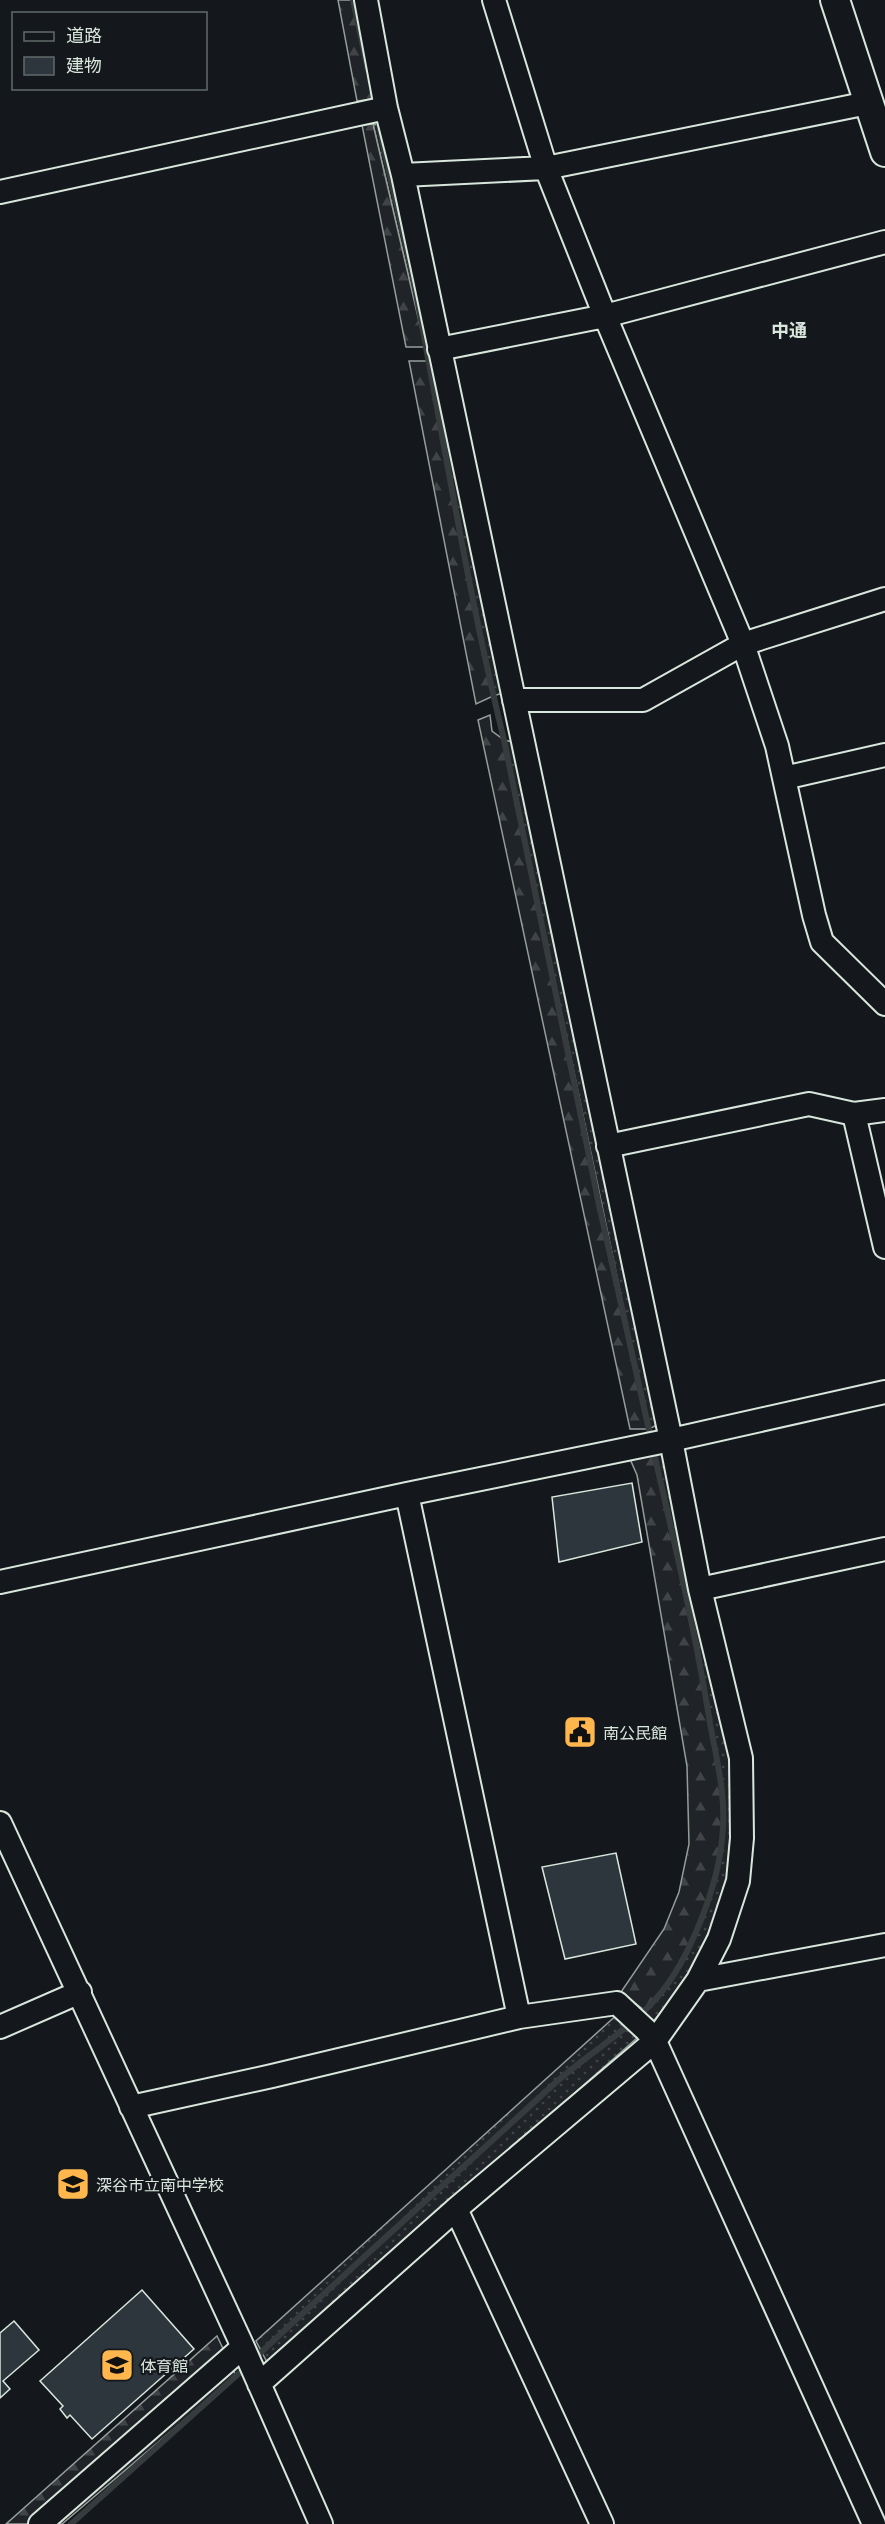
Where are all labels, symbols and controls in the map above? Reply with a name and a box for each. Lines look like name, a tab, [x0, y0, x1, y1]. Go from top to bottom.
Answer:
legend	[12, 12, 207, 90]
text: 道路	[66, 21, 102, 48]
text: 建物	[66, 51, 102, 78]
district label: 中通	[771, 316, 807, 343]
public building icon: 南公民館	[562, 1714, 598, 1750]
place label: 南公民館	[603, 1720, 667, 1744]
school or university icon: 深谷市立南中学校	[55, 2166, 91, 2202]
place label: 深谷市立南中学校	[96, 2172, 224, 2196]
school or university icon: 体育館	[99, 2347, 135, 2383]
place label: 体育館	[140, 2353, 188, 2377]

